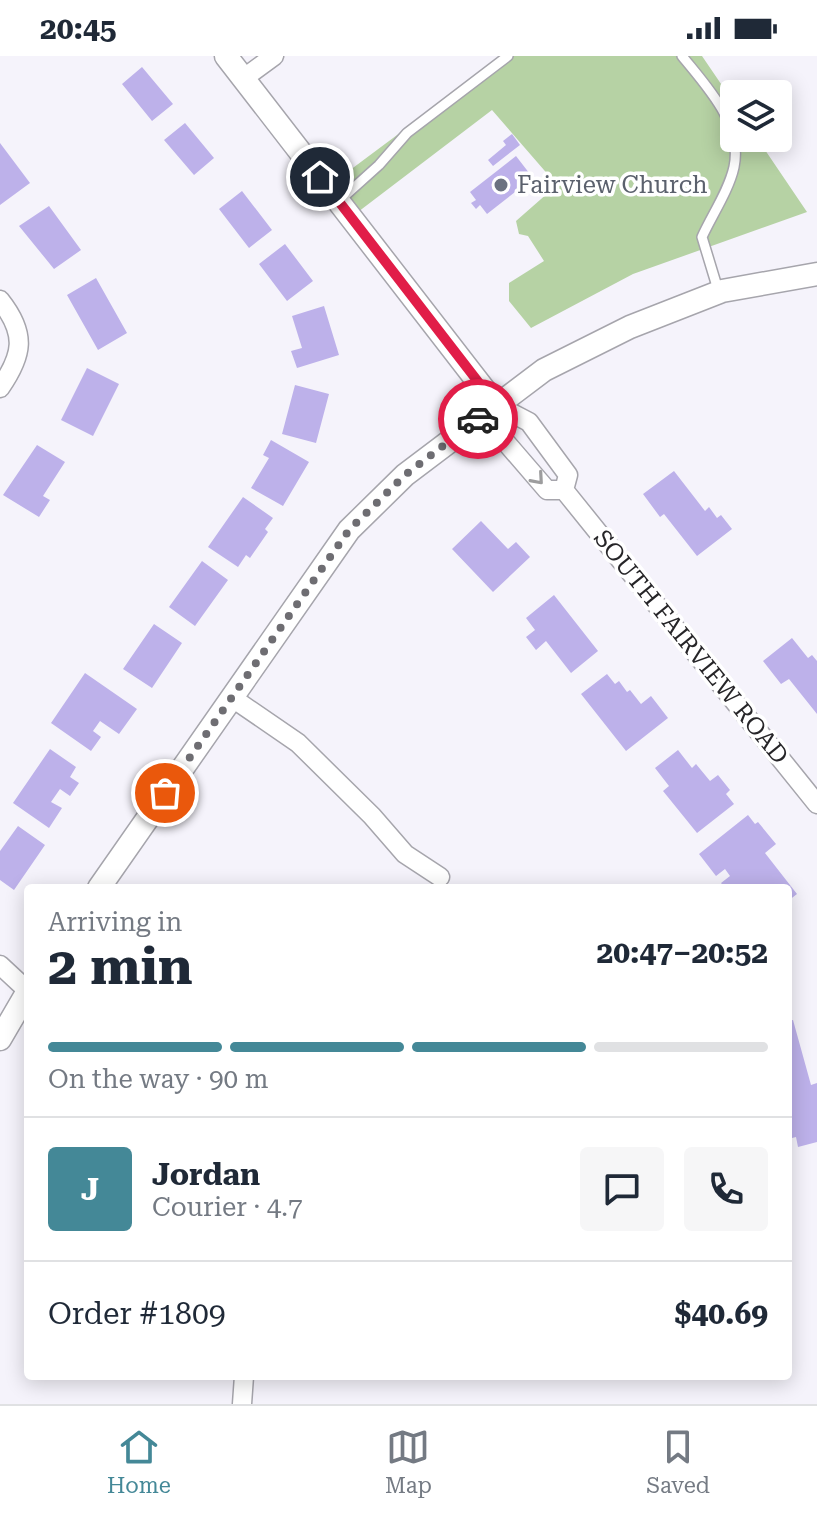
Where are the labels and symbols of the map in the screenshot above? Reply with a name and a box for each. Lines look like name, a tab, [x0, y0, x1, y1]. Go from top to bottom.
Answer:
pin	[286, 143, 354, 211]
place label: Fairview Church	[517, 171, 708, 199]
marker: Fairview Church	[492, 176, 510, 194]
courier	[438, 379, 518, 459]
one-way arrow	[528, 470, 543, 485]
street label: SOUTH FAIRVIEW ROAD	[588, 524, 794, 770]
pin	[131, 759, 199, 827]

